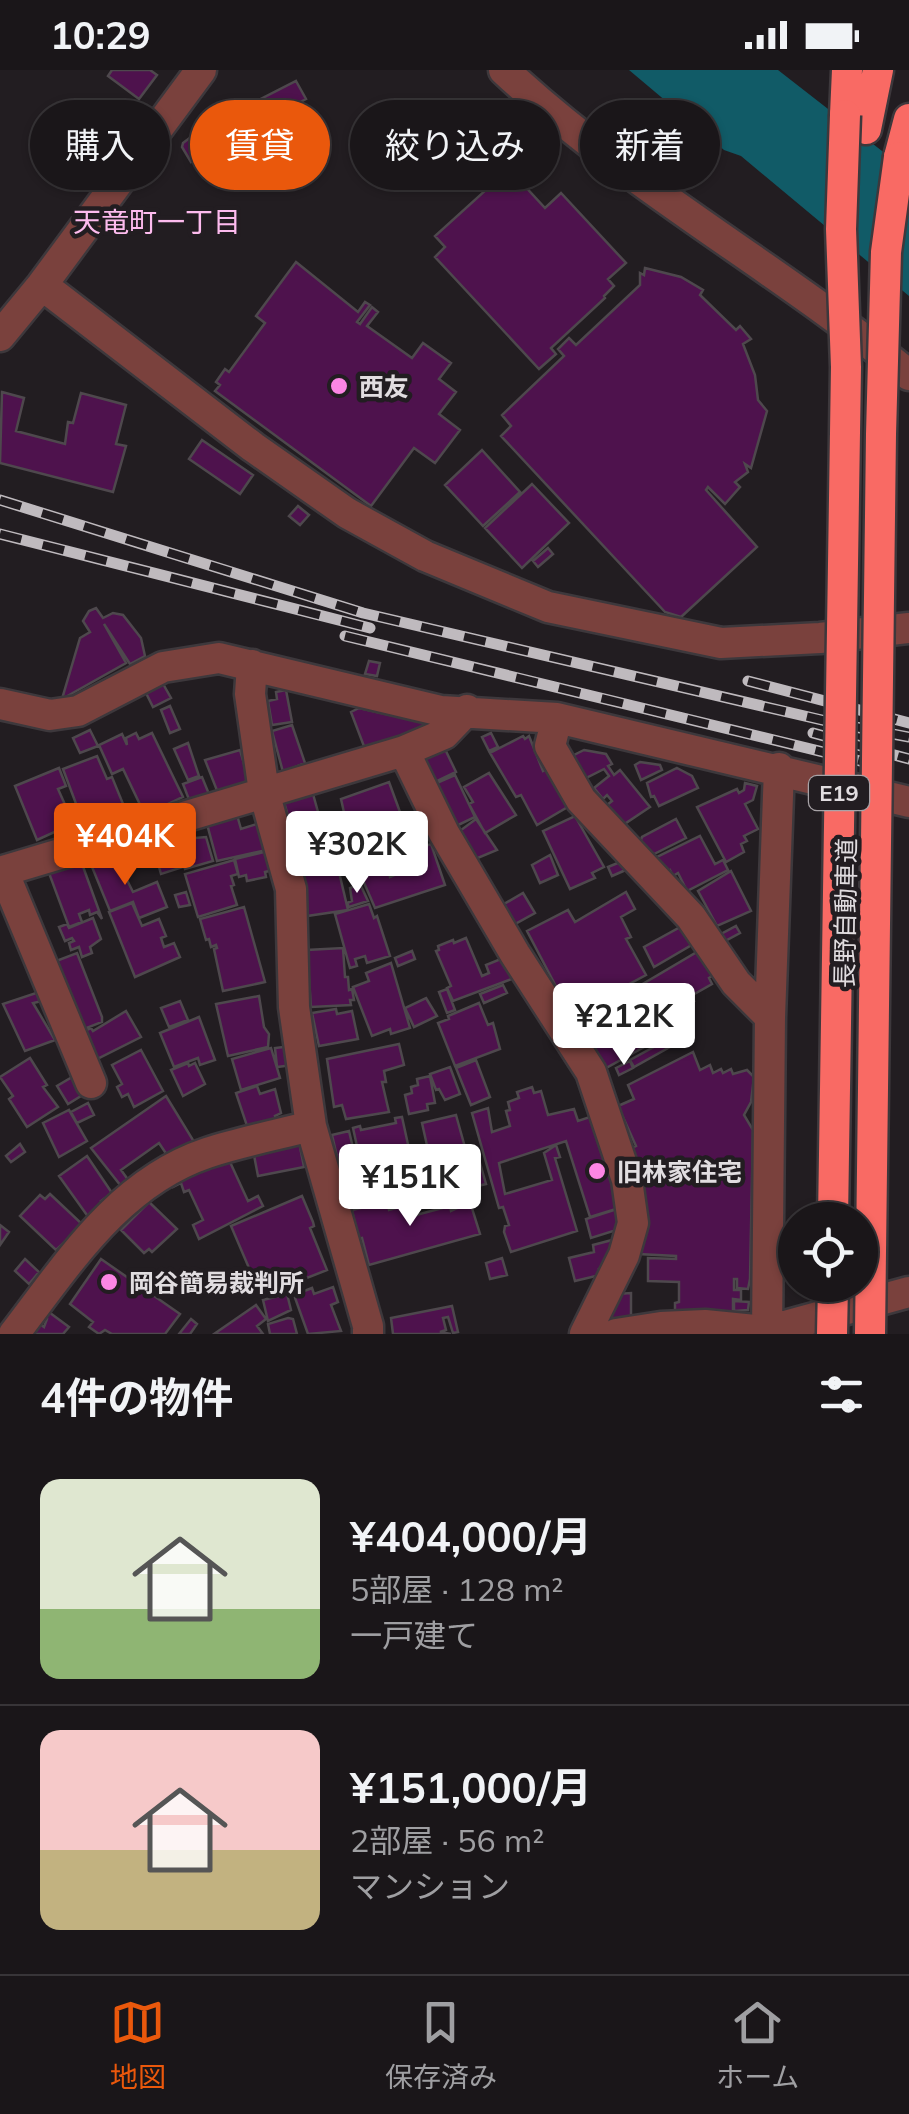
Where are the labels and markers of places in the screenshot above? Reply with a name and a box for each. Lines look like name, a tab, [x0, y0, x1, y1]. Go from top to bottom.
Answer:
place label: 西友	[359, 371, 409, 402]
marker: 西友	[328, 375, 350, 397]
pin: ¥404K	[55, 803, 195, 888]
pin: ¥302K	[287, 811, 427, 896]
pin: ¥212K	[554, 983, 694, 1068]
pin: ¥151K	[340, 1144, 480, 1229]
place label: 旧林家住宅	[617, 1156, 742, 1187]
marker: 旧林家住宅	[586, 1160, 608, 1182]
place label: 岡谷簡易裁判所	[129, 1267, 304, 1298]
marker: 岡谷簡易裁判所	[98, 1271, 120, 1293]

